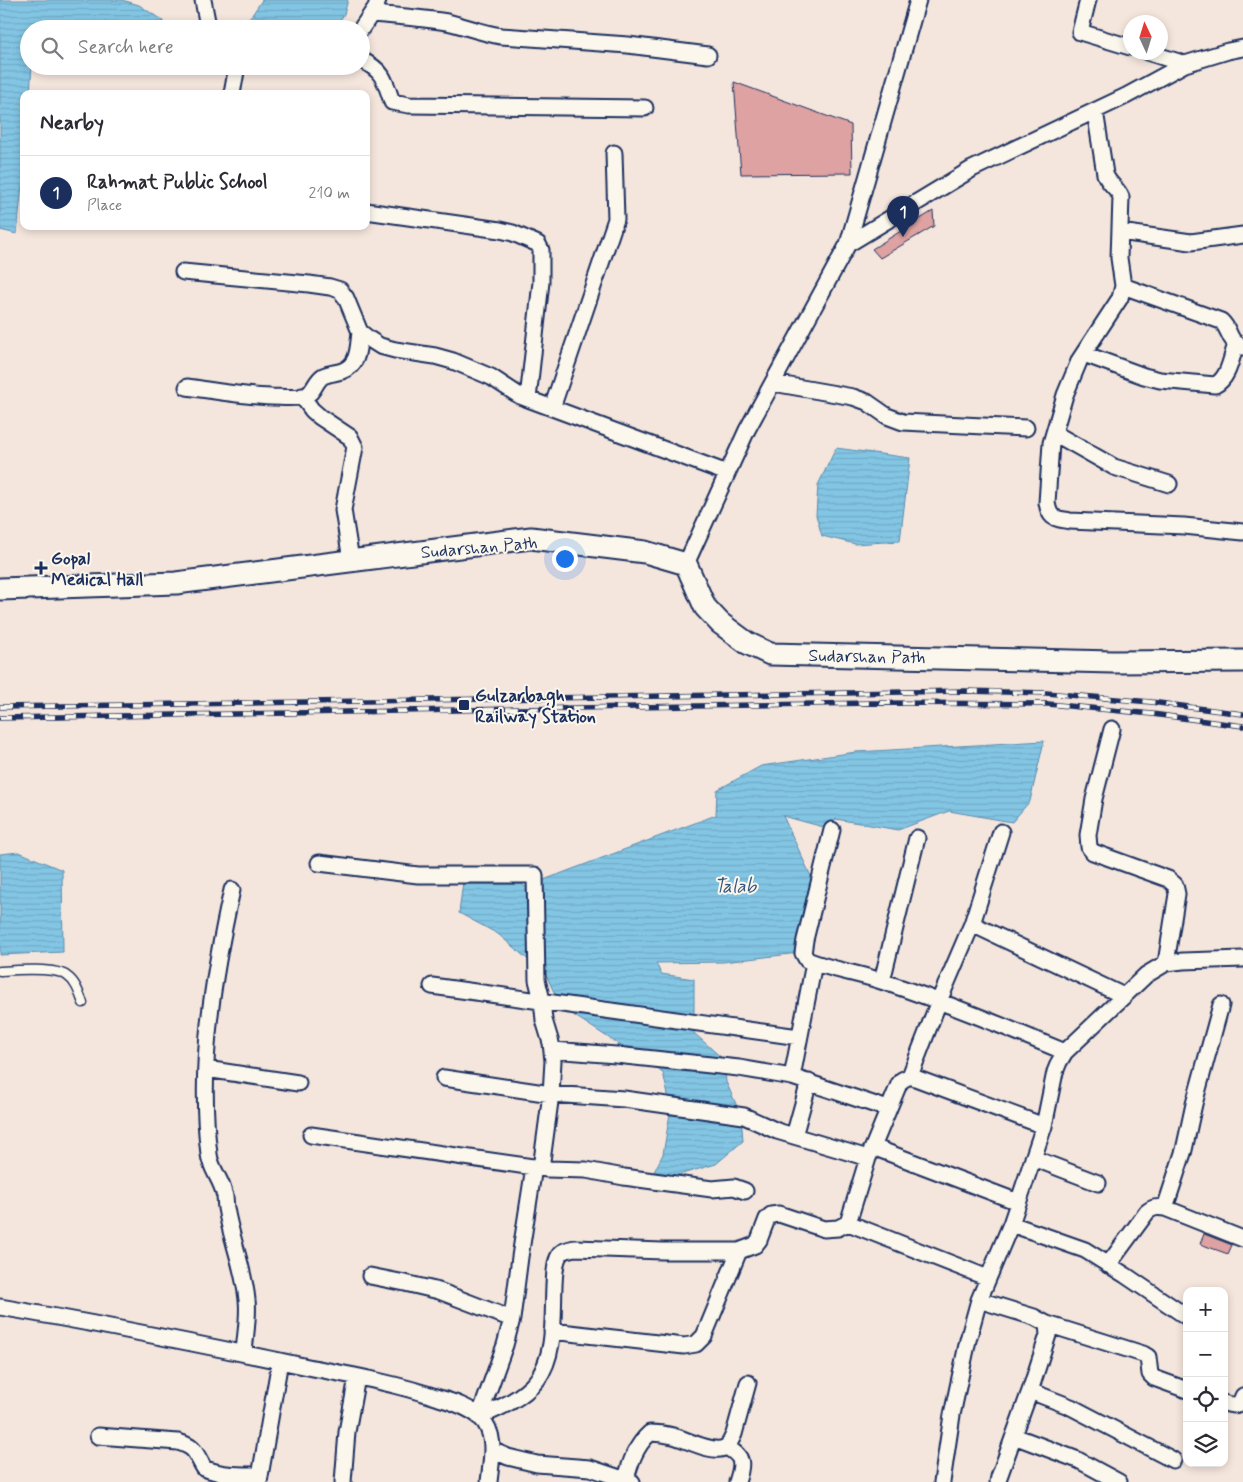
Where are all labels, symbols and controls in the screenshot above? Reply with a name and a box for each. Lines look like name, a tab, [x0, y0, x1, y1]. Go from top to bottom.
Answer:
north arrow	[1123, 15, 1168, 60]
search box	[20, 20, 370, 75]
icon: search	[38, 34, 66, 62]
text: Search here	[78, 35, 174, 60]
text: Nearby	[40, 109, 104, 137]
text: Rahmat Public School	[87, 170, 267, 195]
text: 1	[52, 183, 60, 204]
text: 210 m	[309, 183, 350, 204]
text: Place	[87, 195, 122, 216]
pin: 1	[887, 196, 919, 237]
street label: Sudarshan Path	[420, 531, 539, 565]
your location	[552, 546, 578, 572]
place label: Gopal Medical Hall	[51, 547, 143, 592]
marker: Gopal Medical Hall	[35, 562, 47, 574]
street label: Sudarshan Path	[808, 644, 926, 670]
place label: Gulzarbagh Railway Station	[475, 684, 596, 729]
marker: Gulzarbagh Railway Station	[457, 698, 471, 712]
water label: Talab	[714, 874, 757, 899]
map controls	[1183, 1287, 1228, 1467]
button: +	[1183, 1287, 1228, 1332]
button: −	[1183, 1332, 1228, 1377]
button: locate	[1183, 1377, 1228, 1422]
button: layers	[1183, 1422, 1228, 1467]

